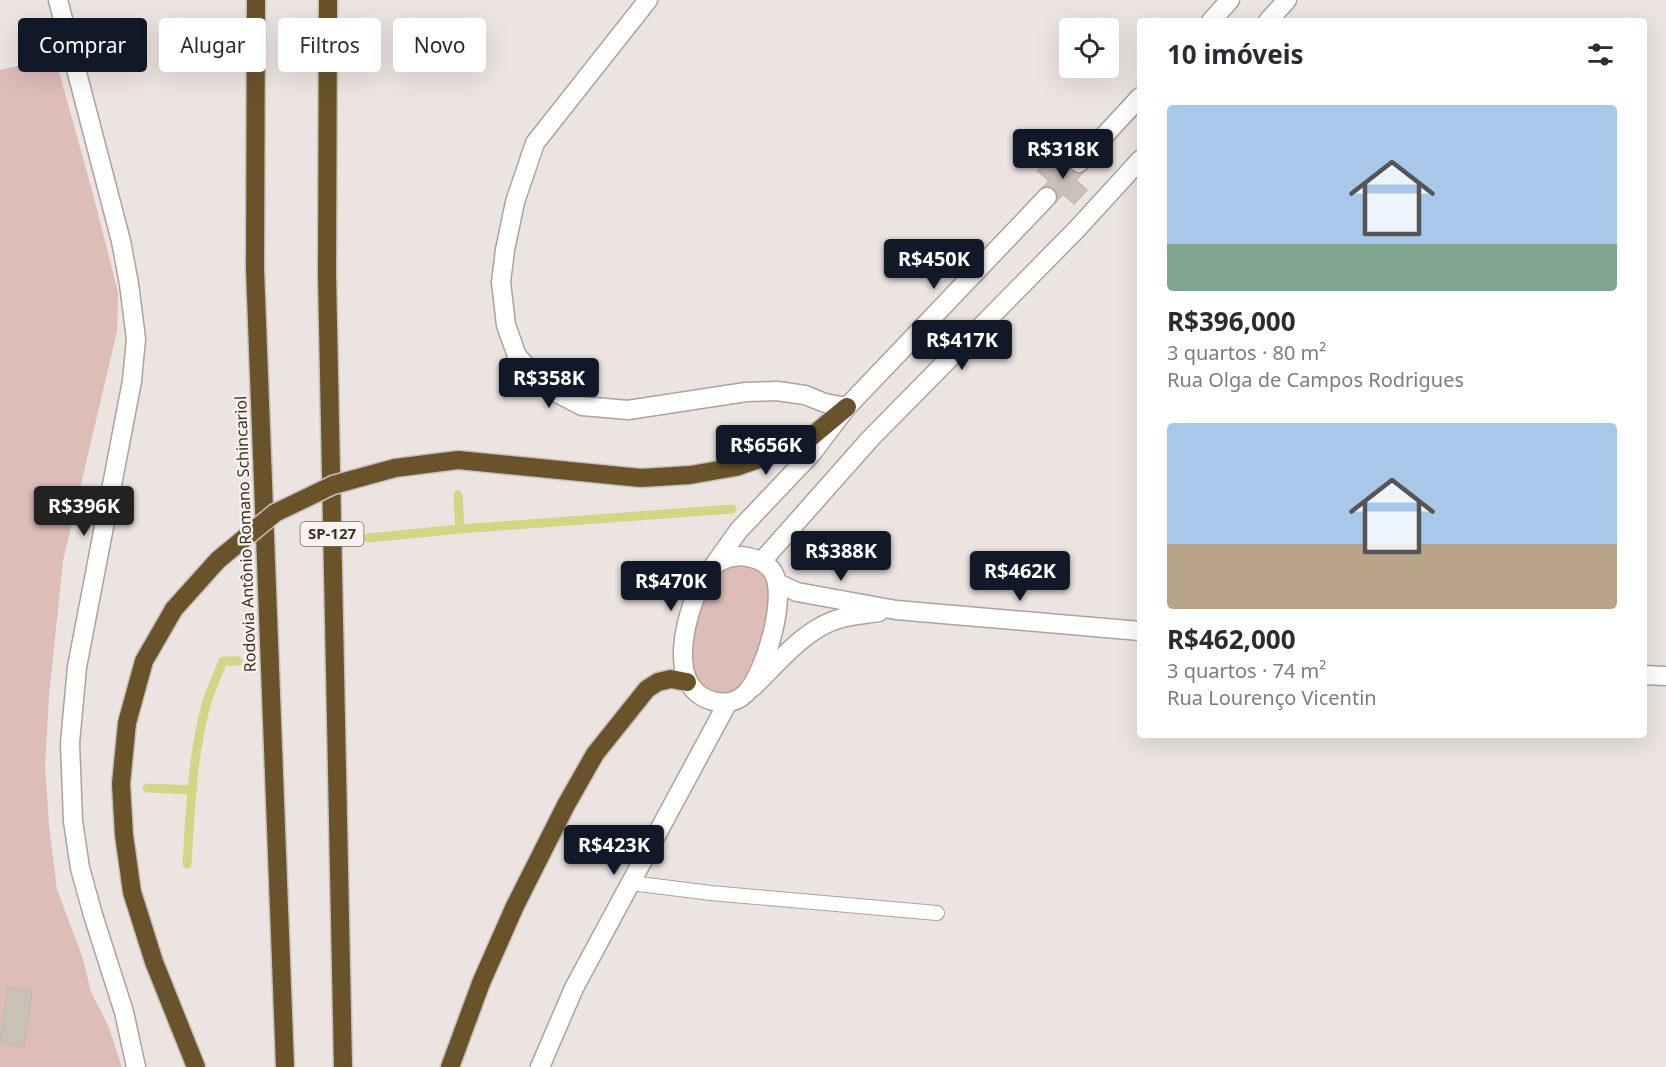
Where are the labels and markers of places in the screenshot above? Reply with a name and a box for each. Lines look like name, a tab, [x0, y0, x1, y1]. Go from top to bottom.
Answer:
pin: R$318K	[1014, 129, 1112, 180]
pin: R$450K	[885, 239, 983, 290]
pin: R$417K	[913, 320, 1011, 371]
pin: R$358K	[500, 358, 598, 409]
pin: R$656K	[717, 425, 815, 476]
pin: R$396K	[35, 486, 133, 537]
pin: R$388K	[792, 531, 890, 582]
pin: R$462K	[971, 551, 1069, 602]
pin: R$470K	[622, 561, 720, 612]
pin: R$423K	[565, 825, 663, 876]

